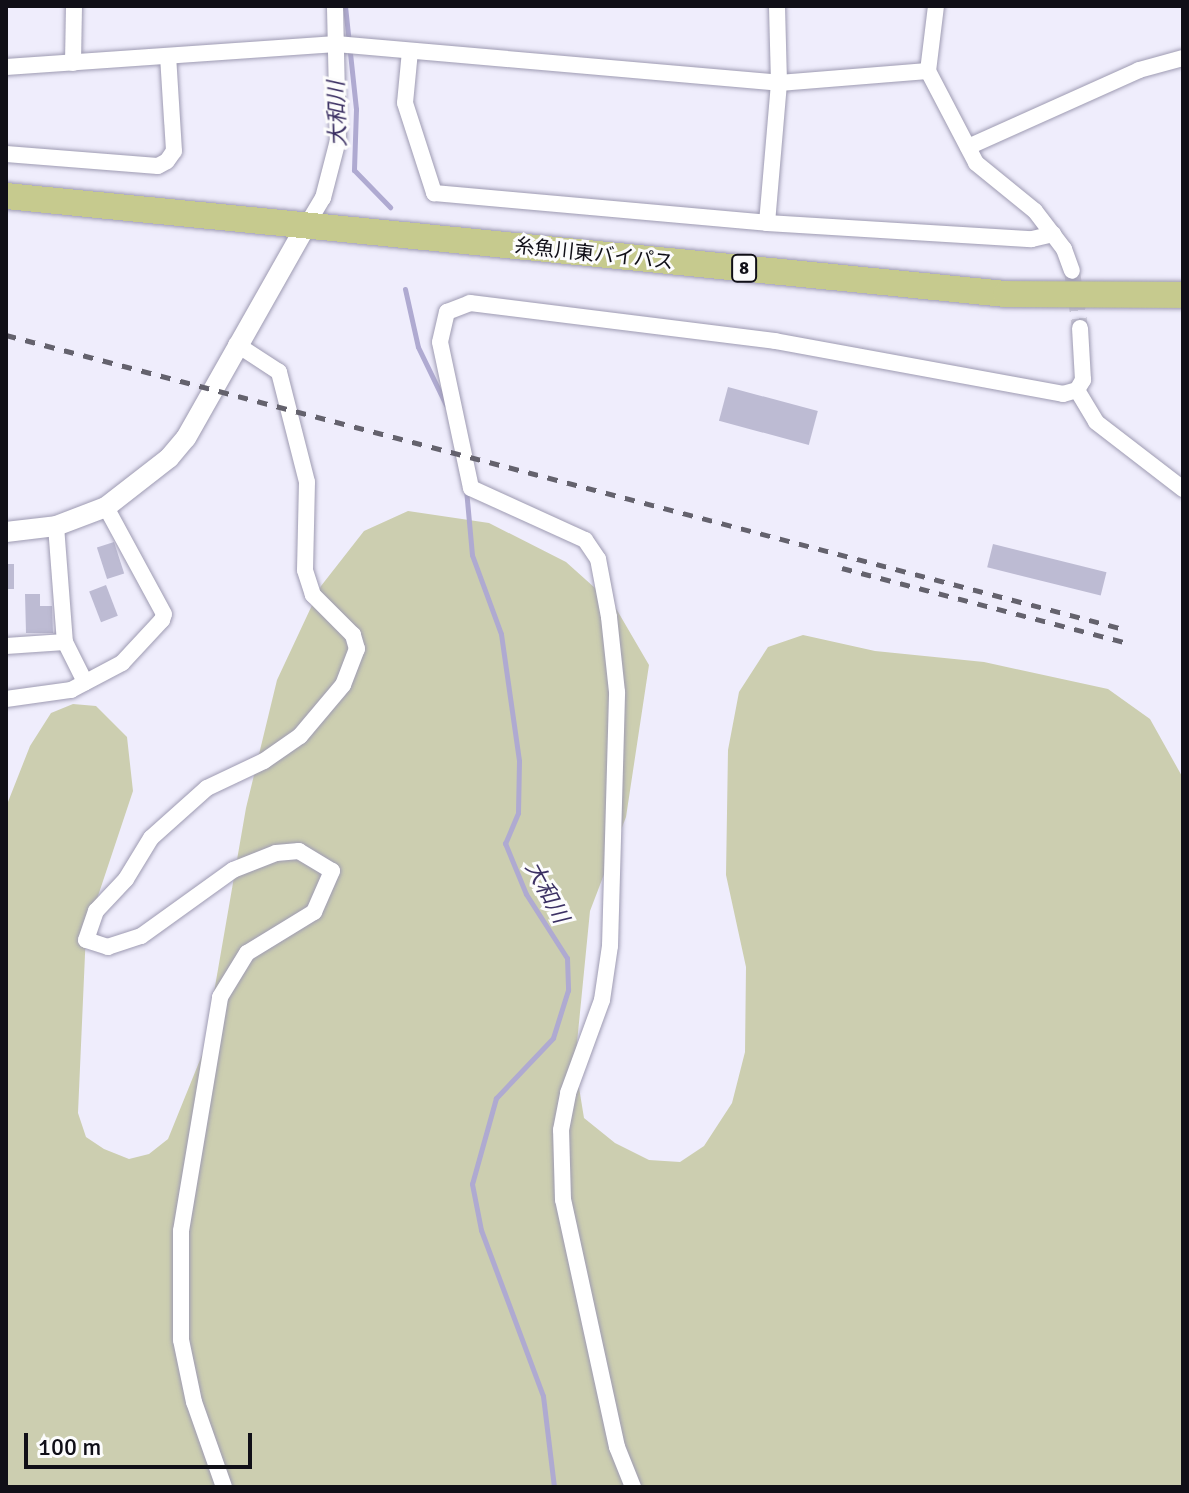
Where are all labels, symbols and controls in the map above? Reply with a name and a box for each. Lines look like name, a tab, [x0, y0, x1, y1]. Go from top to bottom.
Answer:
water label: 大和川	[323, 81, 351, 147]
street label: 糸魚川東バイパス	[513, 234, 675, 274]
road number: 8	[730, 254, 758, 282]
water label: 大和川	[520, 857, 574, 927]
scale bar	[28, 1417, 256, 1467]
text: 100 m	[38, 1432, 101, 1462]

